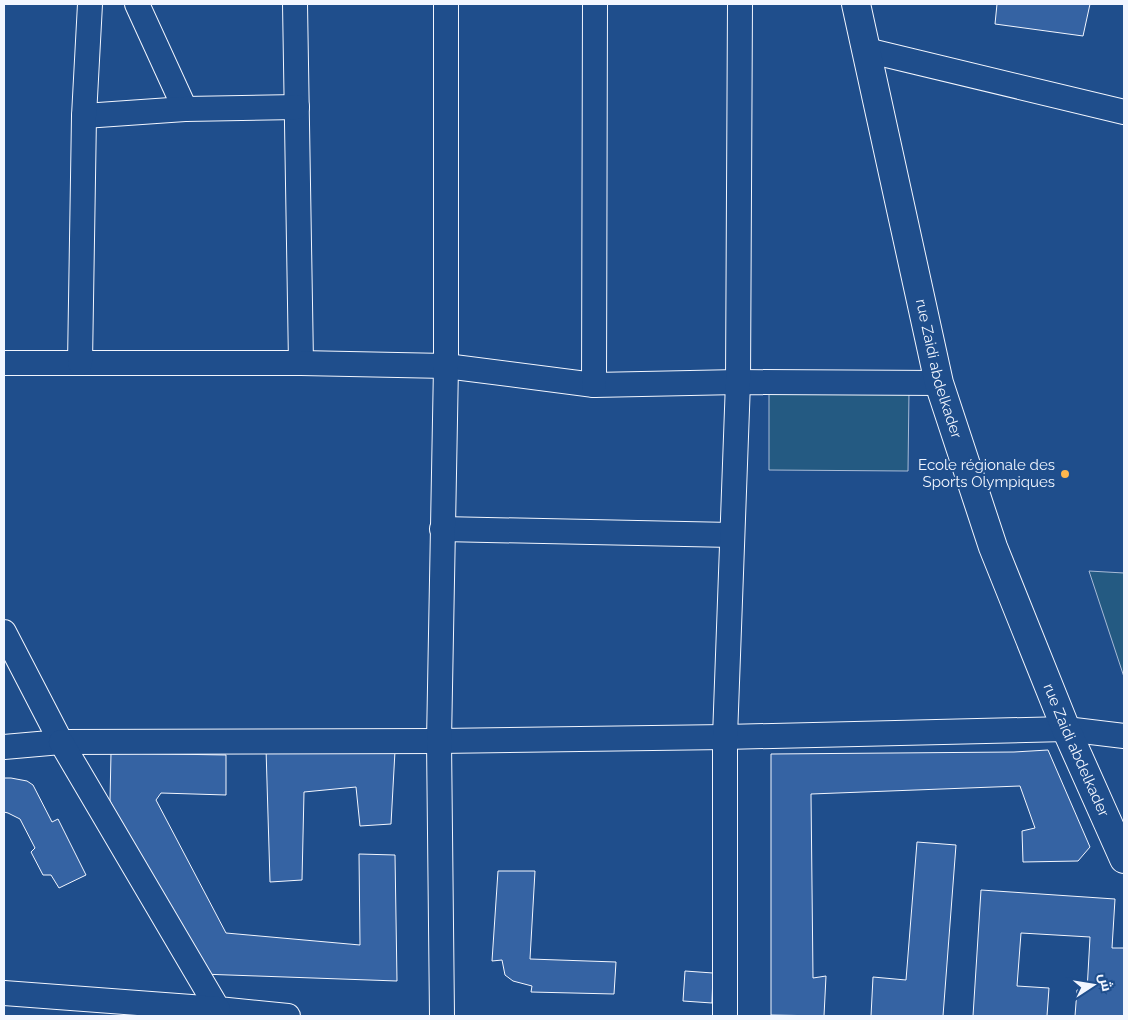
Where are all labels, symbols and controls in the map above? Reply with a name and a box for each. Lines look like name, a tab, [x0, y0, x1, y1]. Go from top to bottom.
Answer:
street label: rue Zaidi abdelkader	[912, 297, 966, 441]
place label: Ecole régionale des Sports Olympiques	[918, 456, 1055, 491]
marker: Ecole régionale des Sports Olympiques	[1059, 468, 1071, 480]
street label: rue Zaidi abdelkader	[1040, 681, 1113, 820]
north arrow	[1068, 960, 1118, 1010]
text: ش	[1095, 972, 1115, 993]

